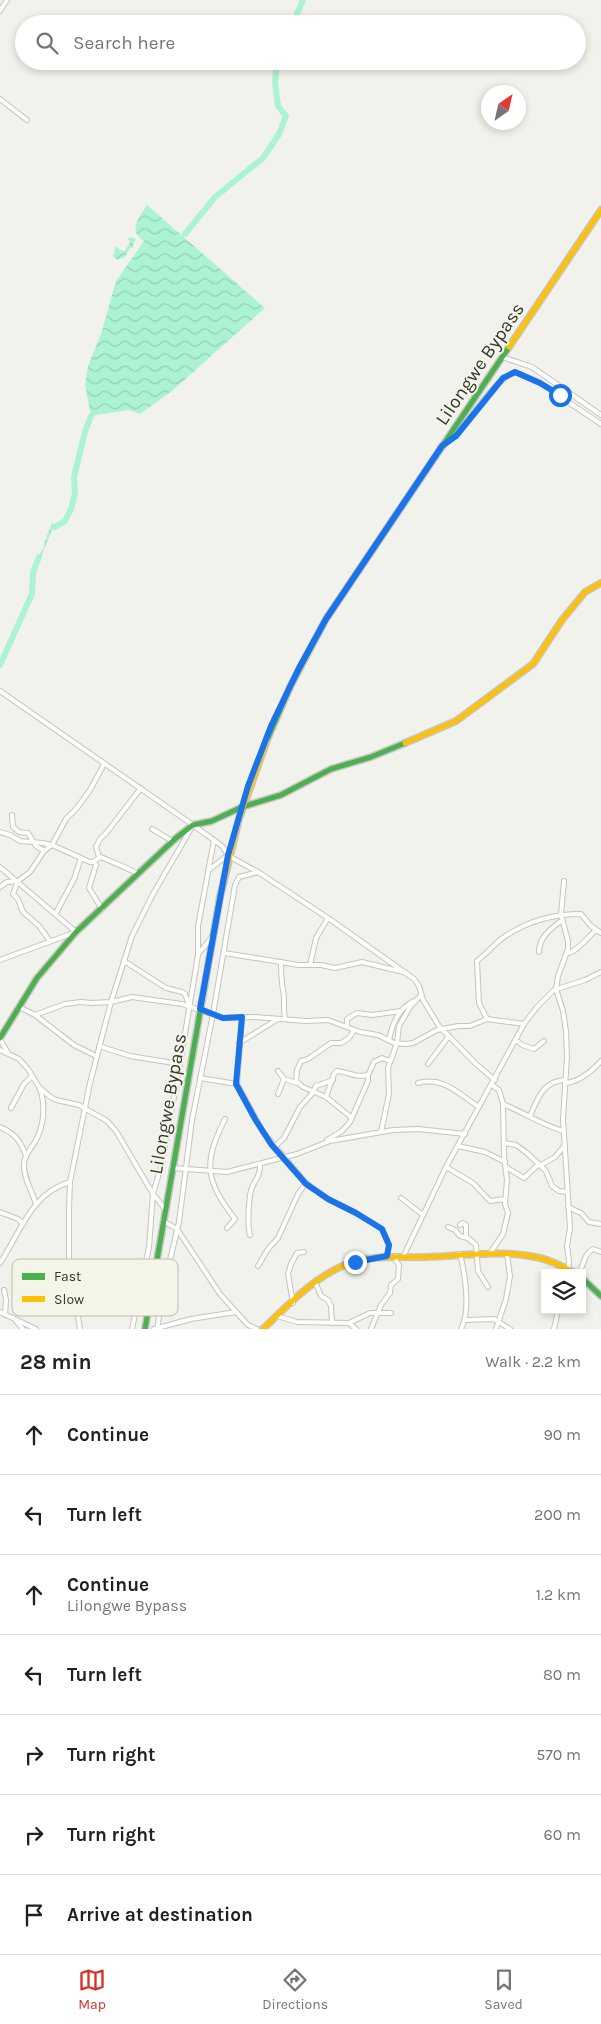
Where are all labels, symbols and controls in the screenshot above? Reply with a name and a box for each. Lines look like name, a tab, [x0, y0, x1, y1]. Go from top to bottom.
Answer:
search box	[15, 15, 586, 70]
icon: search	[33, 29, 61, 57]
text: Search here	[73, 32, 175, 54]
north arrow	[481, 85, 526, 130]
street label: Lilongwe Bypass	[431, 299, 529, 429]
route start	[549, 384, 572, 407]
street label: Lilongwe Bypass	[145, 1032, 191, 1176]
route end	[344, 1251, 367, 1274]
legend	[12, 1259, 178, 1316]
text: Fast	[54, 1268, 81, 1285]
map controls	[541, 1269, 586, 1314]
button: layers	[541, 1269, 586, 1314]
text: Slow	[54, 1291, 84, 1308]
text: 28 min	[20, 1350, 92, 1374]
text: Walk · 2.2 km	[485, 1352, 581, 1371]
icon: ahead	[20, 1421, 48, 1449]
text: Continue	[67, 1424, 149, 1446]
text: 90 m	[543, 1425, 581, 1444]
icon: left	[20, 1501, 48, 1529]
text: Turn left	[67, 1504, 142, 1526]
text: 200 m	[534, 1505, 581, 1524]
text: Continue	[67, 1574, 149, 1596]
icon: ahead	[20, 1581, 48, 1609]
text: 1.2 km	[536, 1585, 581, 1604]
text: Lilongwe Bypass	[67, 1596, 187, 1615]
icon: left	[20, 1661, 48, 1689]
text: Turn left	[67, 1664, 142, 1686]
text: 80 m	[543, 1665, 581, 1684]
icon: right	[20, 1741, 48, 1769]
text: Turn right	[67, 1744, 156, 1766]
text: 570 m	[536, 1745, 581, 1764]
icon: right	[20, 1821, 48, 1849]
text: Turn right	[67, 1824, 156, 1846]
text: 60 m	[544, 1825, 581, 1844]
icon: arrive	[20, 1901, 48, 1929]
text: Arrive at destination	[67, 1904, 253, 1926]
tab: Map	[78, 1966, 106, 2013]
tab: Directions	[262, 1966, 328, 2013]
tab: Saved	[484, 1966, 523, 2013]

